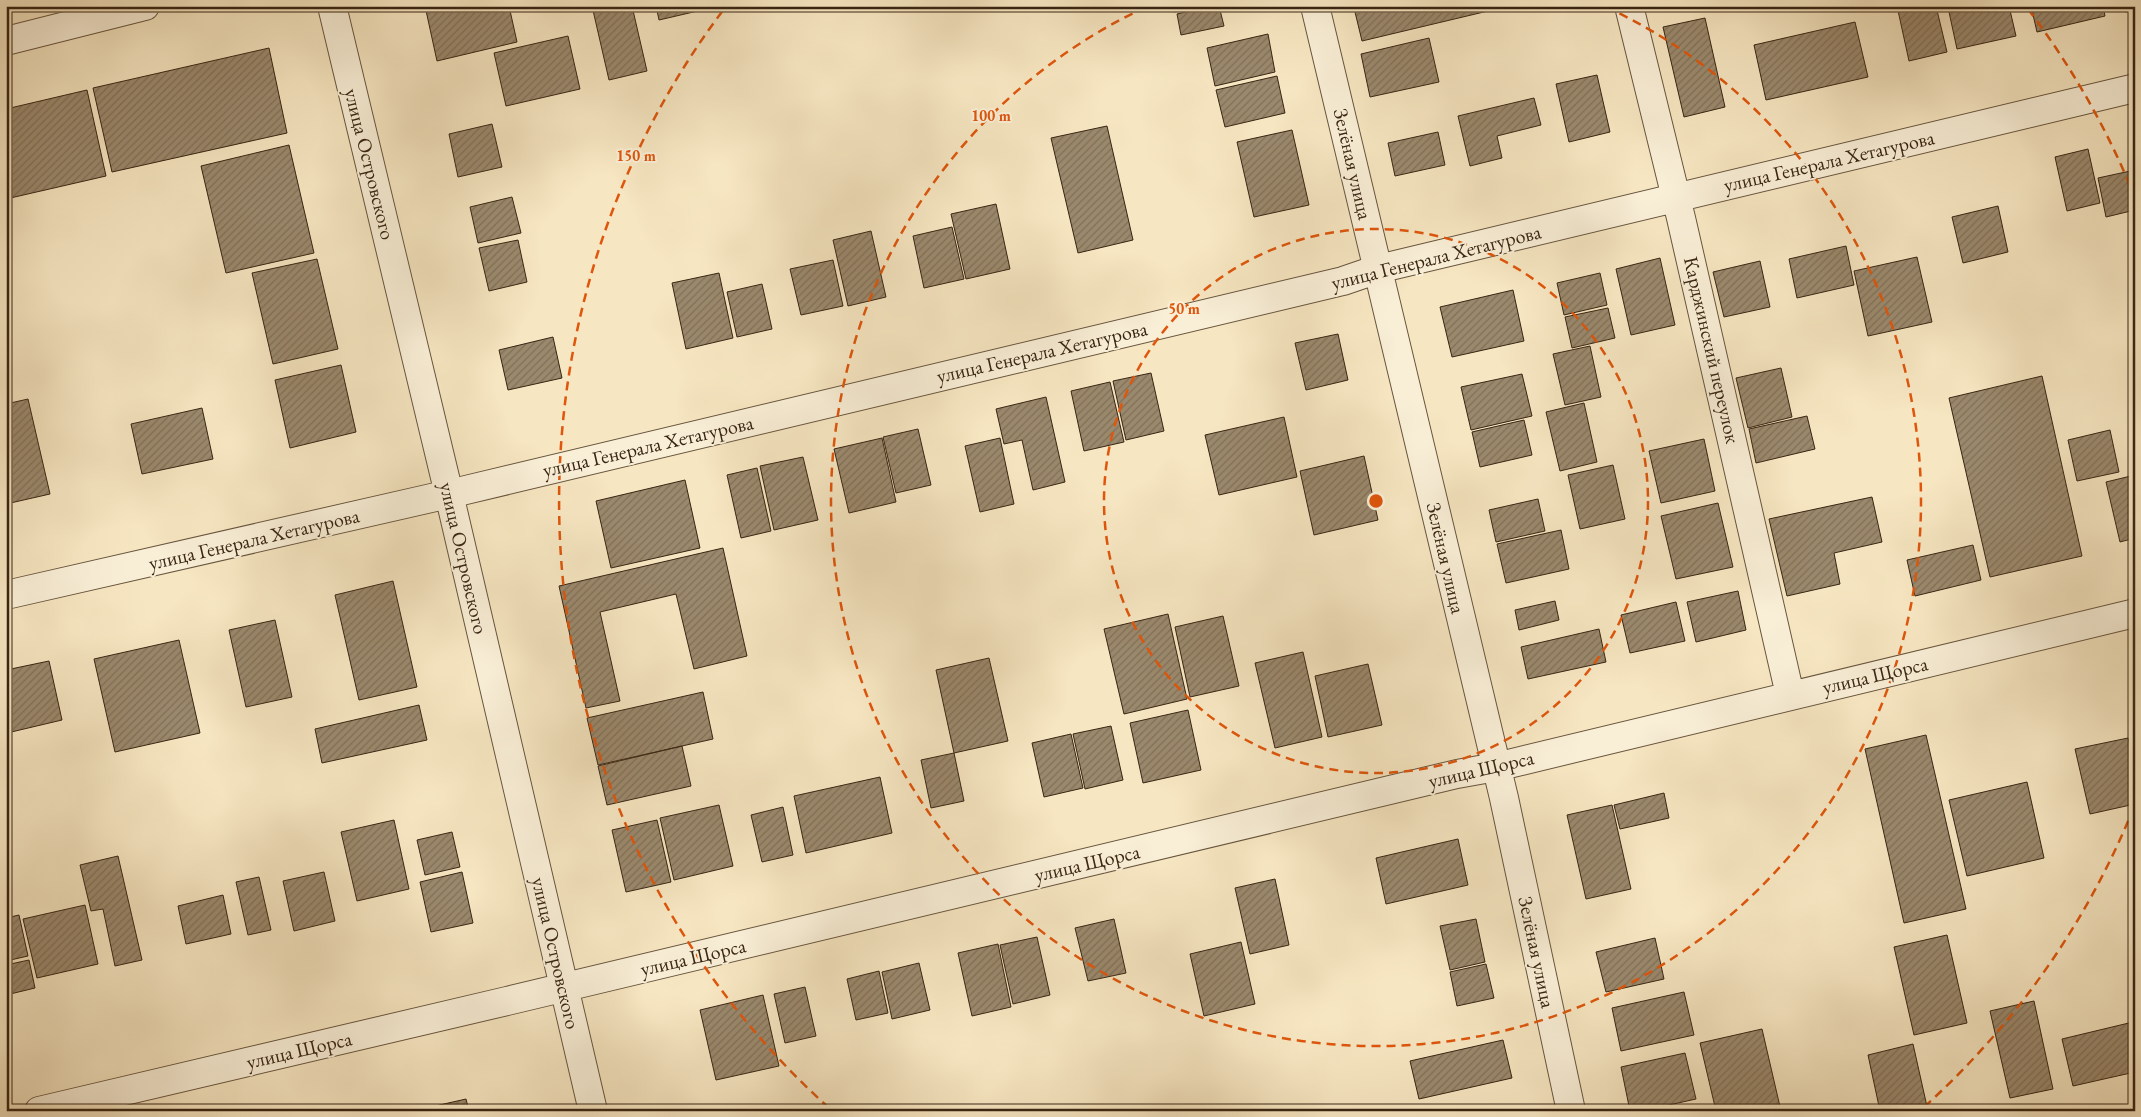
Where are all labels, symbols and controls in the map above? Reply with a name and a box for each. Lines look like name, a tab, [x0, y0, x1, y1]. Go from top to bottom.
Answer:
street label: улица Островского	[339, 86, 401, 242]
text: 100 m	[971, 106, 1011, 125]
street label: Зелёная улица	[1328, 106, 1378, 222]
street label: улица Генерала Хетагурова	[1721, 124, 1937, 198]
text: 150 m	[616, 146, 656, 165]
street label: улица Генерала Хетагурова	[1328, 218, 1544, 296]
street label: Карджинский переулок	[1678, 254, 1746, 446]
text: 50 m	[1168, 299, 1200, 318]
street label: улица Генерала Хетагурова	[934, 315, 1150, 389]
street label: улица Генерала Хетагурова	[540, 409, 756, 483]
street label: улица Островского	[434, 480, 494, 636]
centre of rings	[1367, 492, 1385, 510]
street label: Зелёная улица	[1421, 500, 1471, 616]
street label: улица Генерала Хетагурова	[146, 502, 362, 576]
street label: улица Щорса	[1820, 650, 1930, 700]
street label: улица Щорса	[1426, 744, 1536, 794]
street label: улица Щорса	[1032, 838, 1142, 888]
street label: улица Островского	[526, 875, 586, 1031]
street label: Зелёная улица	[1512, 894, 1562, 1010]
street label: улица Щорса	[638, 932, 748, 982]
street label: улица Щорса	[244, 1025, 354, 1075]

